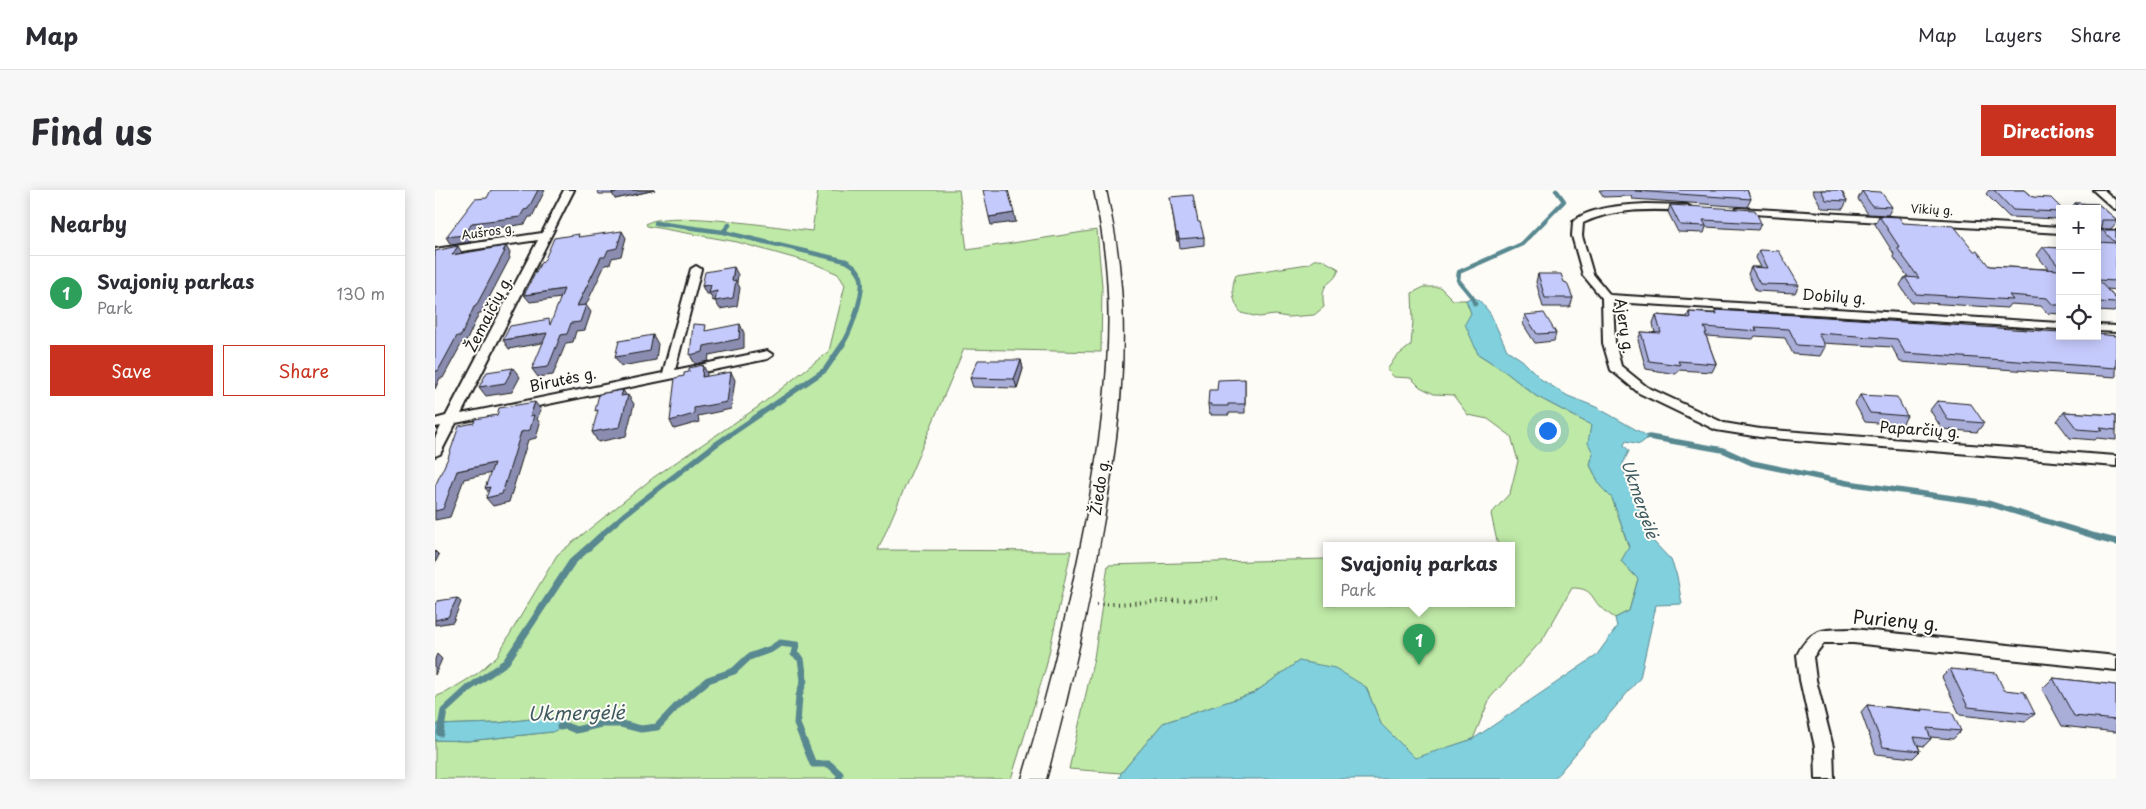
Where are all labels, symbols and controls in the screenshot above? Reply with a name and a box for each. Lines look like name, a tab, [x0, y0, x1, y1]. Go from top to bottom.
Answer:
text: Map	[25, 17, 78, 53]
text: Map	[1918, 21, 1957, 48]
text: Layers	[1985, 21, 2042, 48]
text: Share	[2070, 21, 2121, 48]
text: Find us	[30, 104, 152, 157]
button: Directions	[1981, 105, 2116, 156]
street label: Vikių g.	[1910, 199, 1954, 219]
map controls	[2056, 205, 2101, 340]
button: +	[2056, 205, 2101, 250]
text: Nearby	[50, 207, 127, 239]
street label: Aušros g.	[460, 218, 516, 244]
button: −	[2056, 250, 2101, 295]
text: Svajonių parkas	[97, 267, 254, 295]
street label: Žemaičių g.	[459, 271, 517, 356]
text: 1	[62, 281, 70, 305]
text: 130 m	[337, 281, 385, 305]
street label: Dobilų g.	[1801, 282, 1867, 309]
text: Park	[97, 295, 133, 319]
button: locate	[2056, 295, 2101, 340]
street label: Ajerų g.	[1610, 296, 1641, 355]
button: Save	[50, 345, 213, 396]
button: Share	[223, 345, 385, 396]
street label: Birutės g.	[527, 360, 598, 397]
street label: Paparčių g.	[1879, 414, 1961, 443]
your location	[1535, 418, 1561, 444]
water label: Ukmergėlė	[1616, 456, 1666, 543]
street label: Žiedo g.	[1083, 457, 1114, 517]
popup	[1323, 542, 1515, 607]
text: Svajonių parkas	[1340, 549, 1498, 577]
text: Park	[1340, 577, 1376, 601]
street label: Purienų g.	[1852, 602, 1940, 637]
pin: 1	[1403, 624, 1435, 665]
water label: Ukmergėlė	[527, 697, 626, 727]

